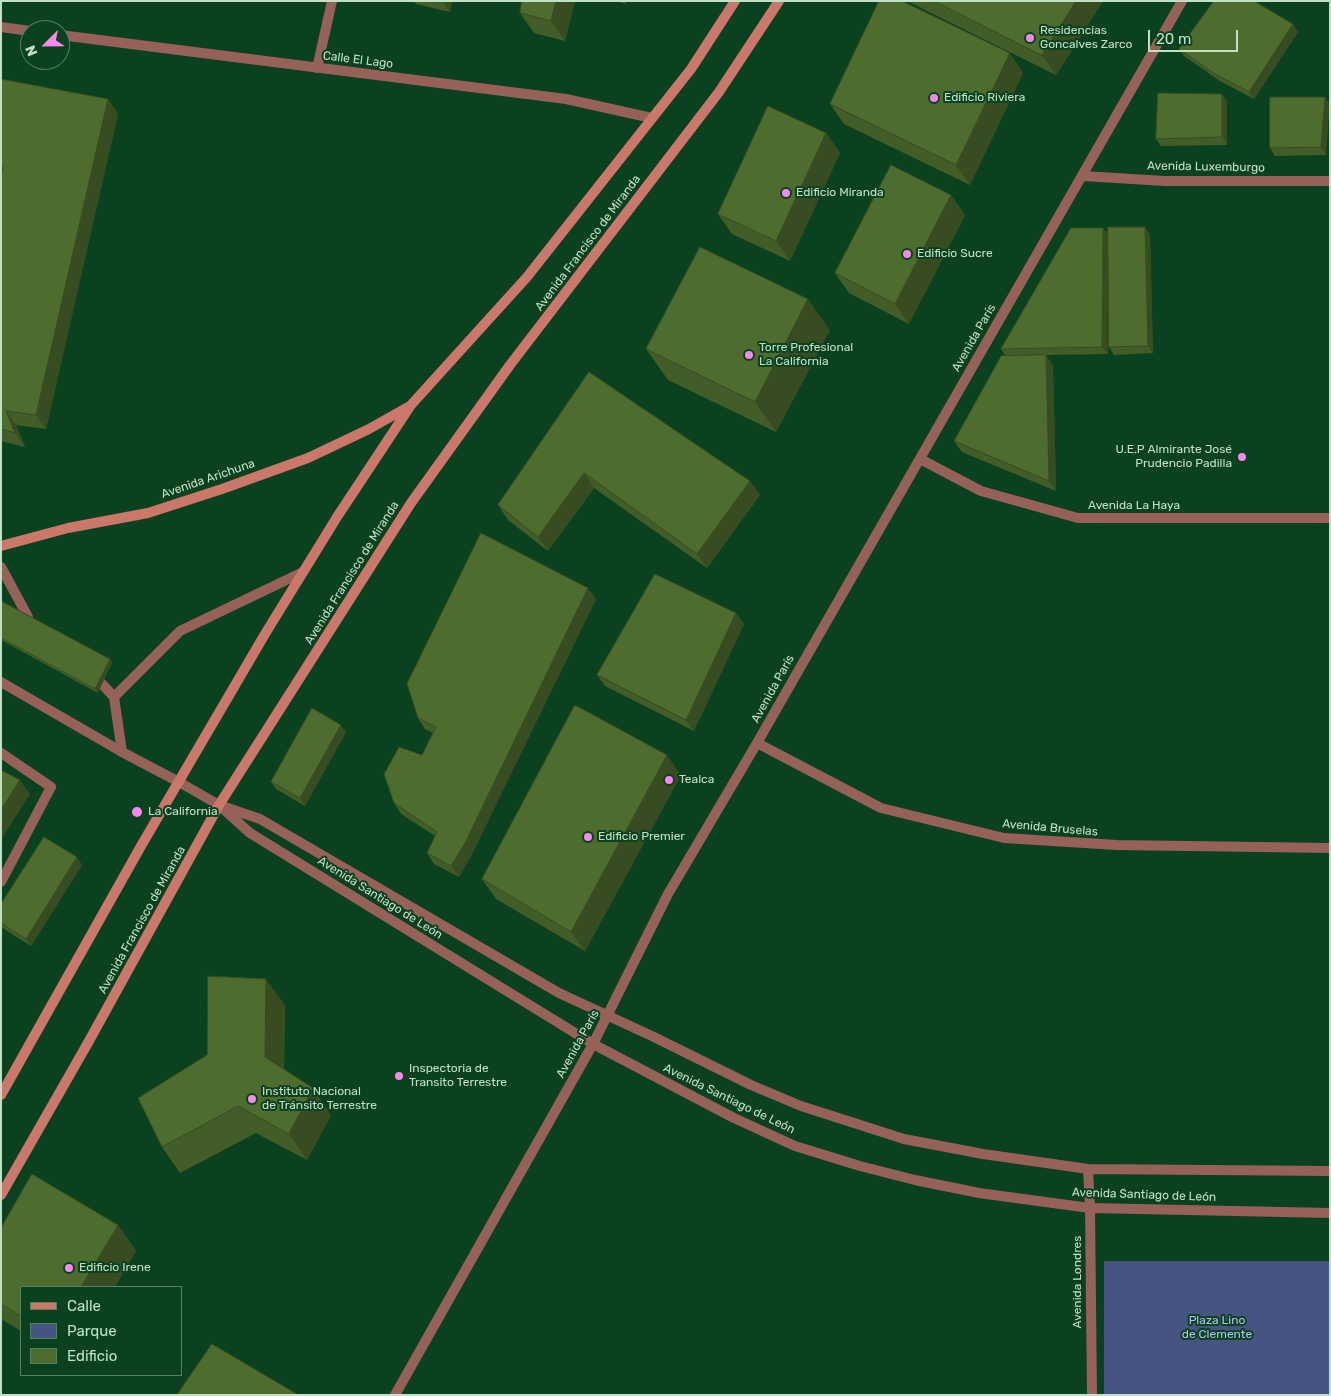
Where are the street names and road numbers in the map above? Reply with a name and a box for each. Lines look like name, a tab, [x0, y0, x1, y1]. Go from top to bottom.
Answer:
street label: Calle El Lago	[322, 49, 394, 71]
street label: Avenida Luxemburgo	[1147, 159, 1265, 175]
street label: Avenida Francisco de Miranda	[532, 172, 644, 314]
street label: Avenida París	[949, 302, 999, 374]
street label: Avenida Arichuna	[159, 456, 257, 502]
street label: Avenida Francisco de Miranda	[302, 499, 402, 647]
street label: Avenida La Haya	[1088, 499, 1180, 513]
street label: Avenida París	[748, 652, 798, 726]
street label: Avenida Bruselas	[1002, 817, 1098, 839]
street label: Avenida Francisco de Miranda	[95, 844, 189, 996]
street label: Avenida Santiago de León	[315, 854, 445, 942]
street label: Avenida París	[553, 1007, 603, 1081]
street label: Avenida Santiago de León	[661, 1061, 797, 1137]
street label: Avenida Santiago de León	[1072, 1185, 1216, 1205]
street label: Avenida Londres	[1071, 1236, 1085, 1328]

